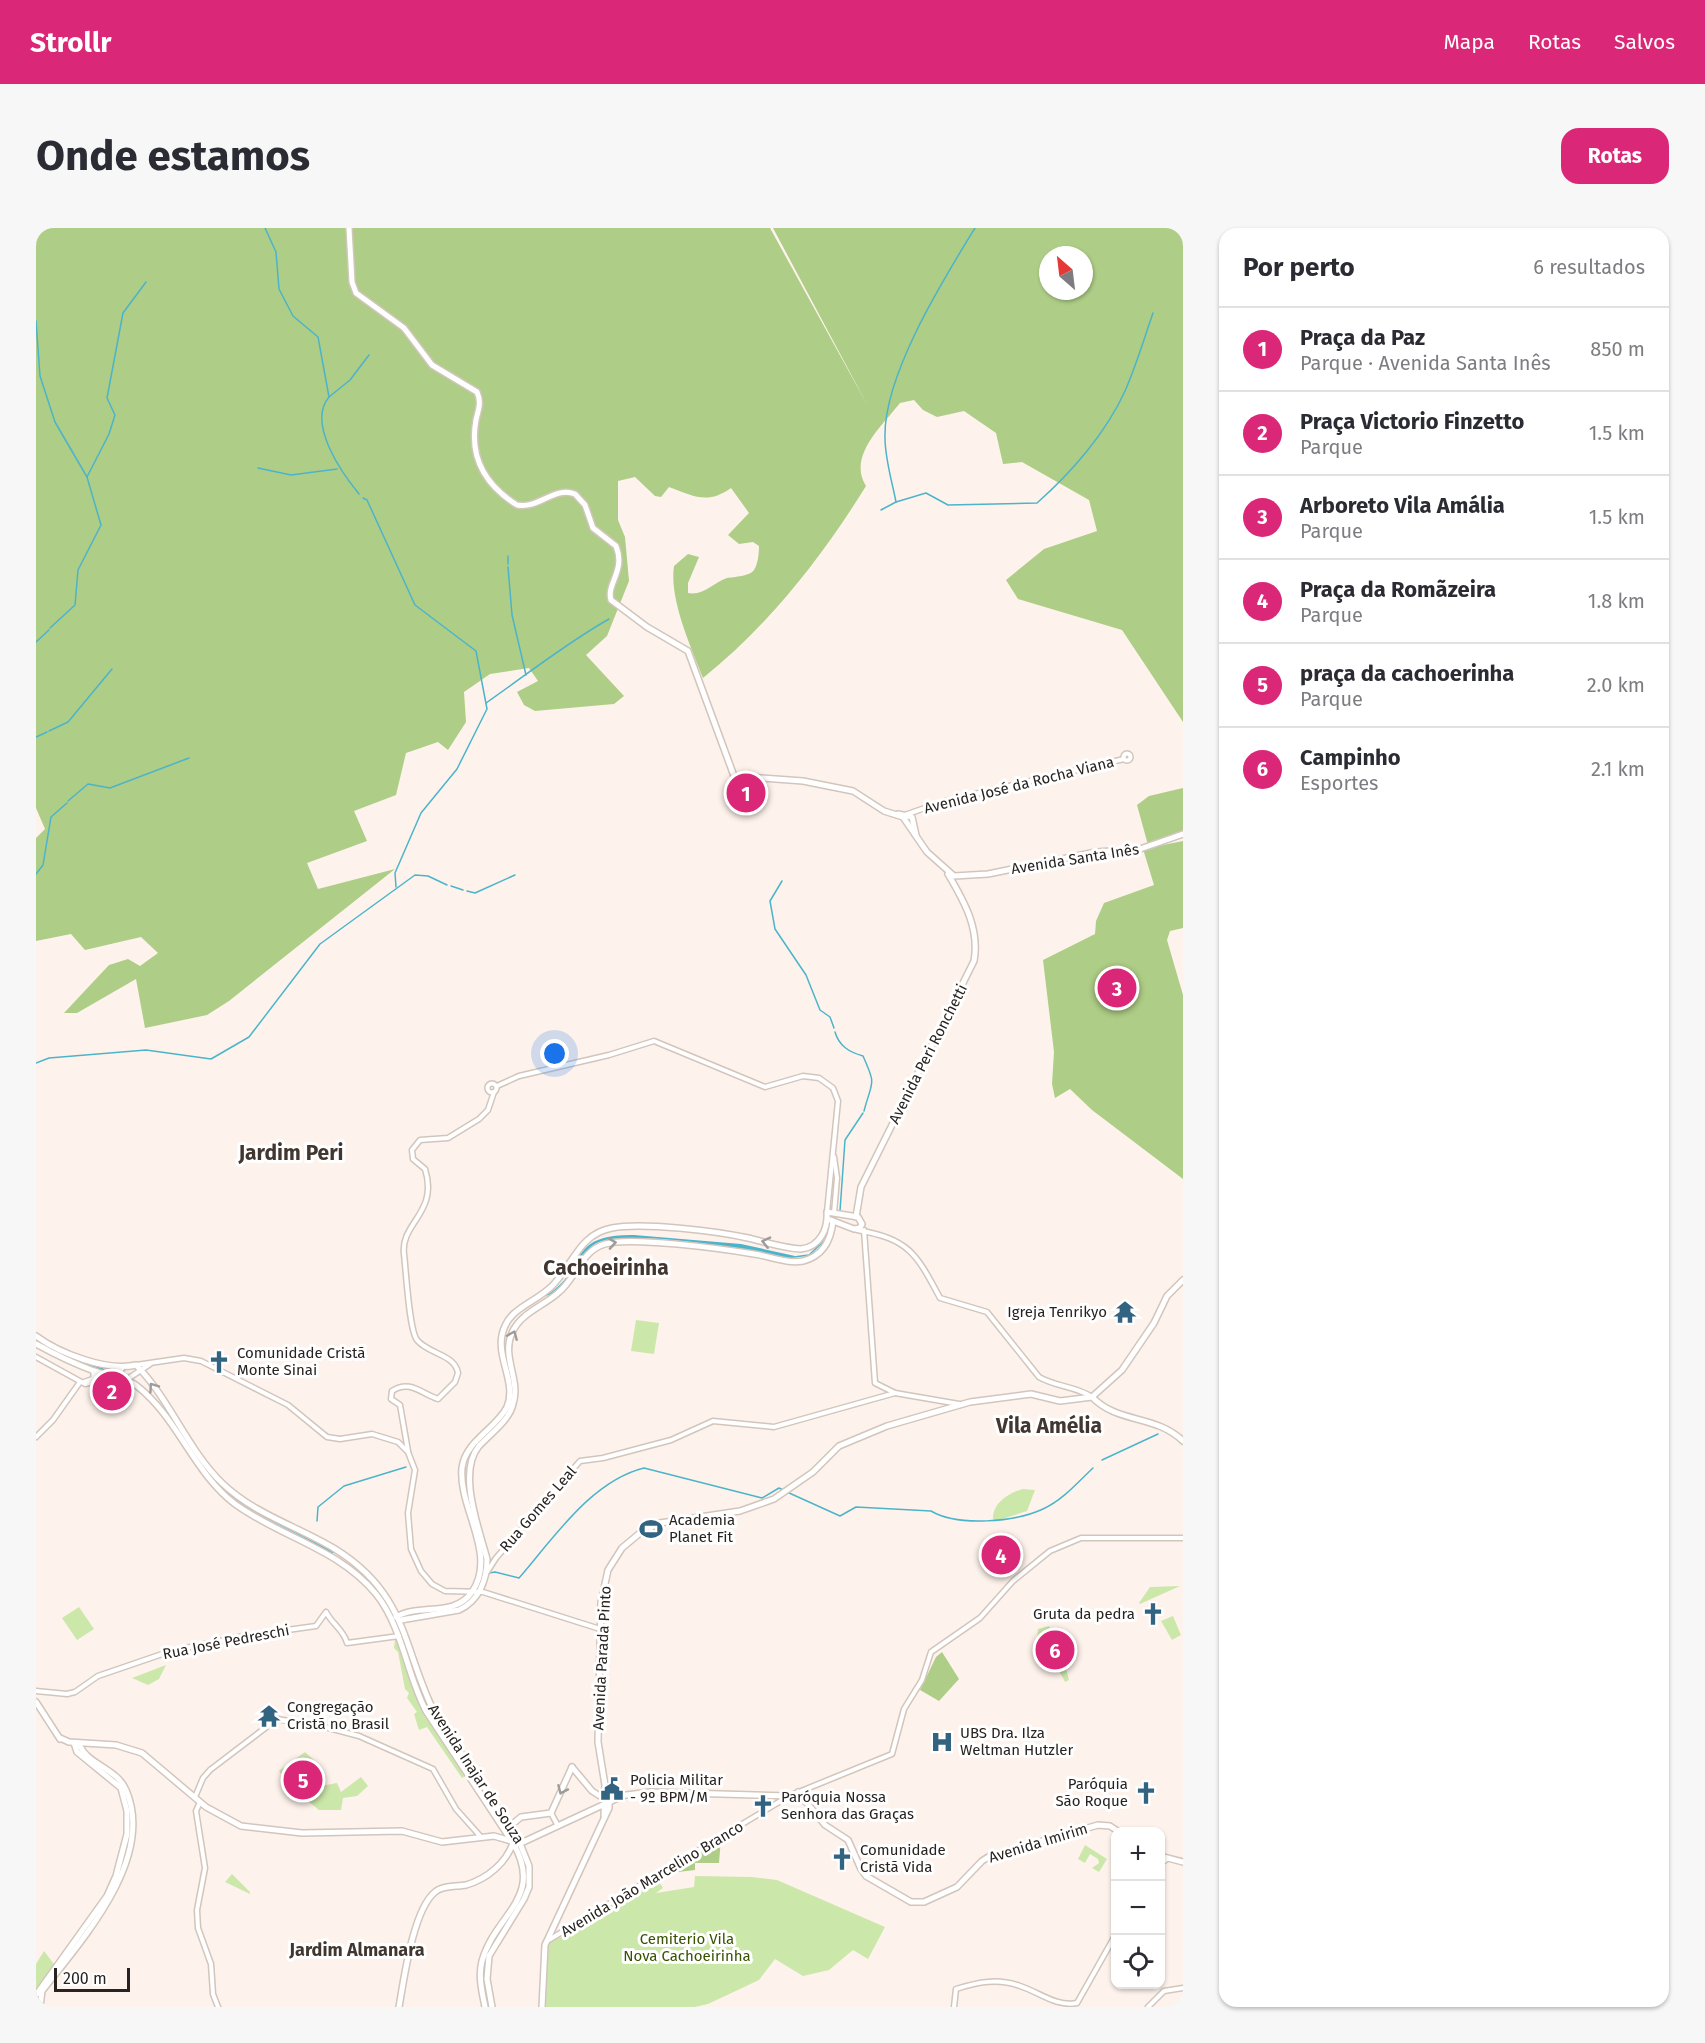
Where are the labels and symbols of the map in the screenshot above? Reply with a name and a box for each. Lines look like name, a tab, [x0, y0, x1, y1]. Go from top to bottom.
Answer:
north arrow	[1039, 246, 1093, 300]
street label: Avenida José da Rocha Viana	[922, 753, 1116, 817]
pin: 1	[726, 770, 766, 816]
street label: Avenida Santa Inês	[1010, 840, 1140, 878]
pin: 3	[1098, 966, 1136, 1011]
street label: Avenida Peri Ronchetti	[885, 981, 971, 1127]
your location	[540, 1039, 569, 1068]
district label: Jardim Peri	[237, 1140, 344, 1166]
one-way arrow	[761, 1236, 771, 1249]
one-way arrow	[606, 1237, 616, 1250]
district label: Cachoeirinha	[543, 1255, 669, 1281]
temple icon: Igreja Tenrikyo	[1112, 1299, 1138, 1325]
place label: Igreja Tenrikyo	[1007, 1303, 1107, 1321]
one-way arrow	[506, 1330, 518, 1341]
place label: Comunidade Cristã Monte Sinai	[237, 1344, 365, 1379]
church icon: Comunidade Cristã Monte Sinai	[206, 1349, 232, 1375]
pin: 2	[92, 1368, 132, 1414]
one-way arrow	[149, 1383, 160, 1394]
district label: Vila Amélia	[995, 1413, 1102, 1439]
street label: Rua Gomes Leal	[496, 1462, 581, 1556]
place label: Academia Planet Fit	[669, 1511, 735, 1546]
sports icon: Academia Planet Fit	[638, 1516, 664, 1542]
pin: 4	[982, 1532, 1020, 1578]
street label: Avenida Parada Pinto	[589, 1585, 615, 1731]
church icon: Gruta da pedra	[1140, 1601, 1166, 1627]
place label: Gruta da pedra	[1033, 1605, 1135, 1623]
street label: Rua José Pedreschi	[161, 1621, 291, 1663]
pin: 6	[1036, 1628, 1074, 1672]
place label: Congregação Cristã no Brasil	[287, 1698, 390, 1733]
street label: Avenida Inajar de Souza	[424, 1701, 528, 1847]
temple icon: Congregação Cristã no Brasil	[256, 1703, 282, 1729]
place label: UBS Dra. Ilza Weltman Hutzler	[960, 1724, 1073, 1759]
hospital icon: UBS Dra. Ilza Weltman Hutzler	[929, 1729, 955, 1755]
pin: 5	[284, 1758, 322, 1802]
place label: Policia Militar - 9º BPM/M	[630, 1771, 723, 1806]
place label: Paróquia São Roque	[1055, 1775, 1128, 1810]
public building icon: Policia Militar - 9º BPM/M	[599, 1776, 625, 1802]
church icon: Paróquia São Roque	[1133, 1780, 1159, 1806]
one-way arrow	[557, 1784, 569, 1795]
place label: Paróquia Nossa Senhora das Graças	[781, 1788, 914, 1823]
church icon: Paróquia Nossa Senhora das Graças	[750, 1793, 776, 1819]
street label: Avenida João Marcelino Branco	[558, 1817, 746, 1941]
street label: Avenida Imirim	[986, 1819, 1090, 1867]
place label: Comunidade Cristã Vida	[860, 1841, 946, 1876]
church icon: Comunidade Cristã Vida	[829, 1846, 855, 1872]
park label: Cemiterio Vila Nova Cachoeirinha	[623, 1930, 751, 1965]
district label: Jardim Almanara	[288, 1939, 425, 1961]
scale bar	[54, 1965, 130, 1992]

